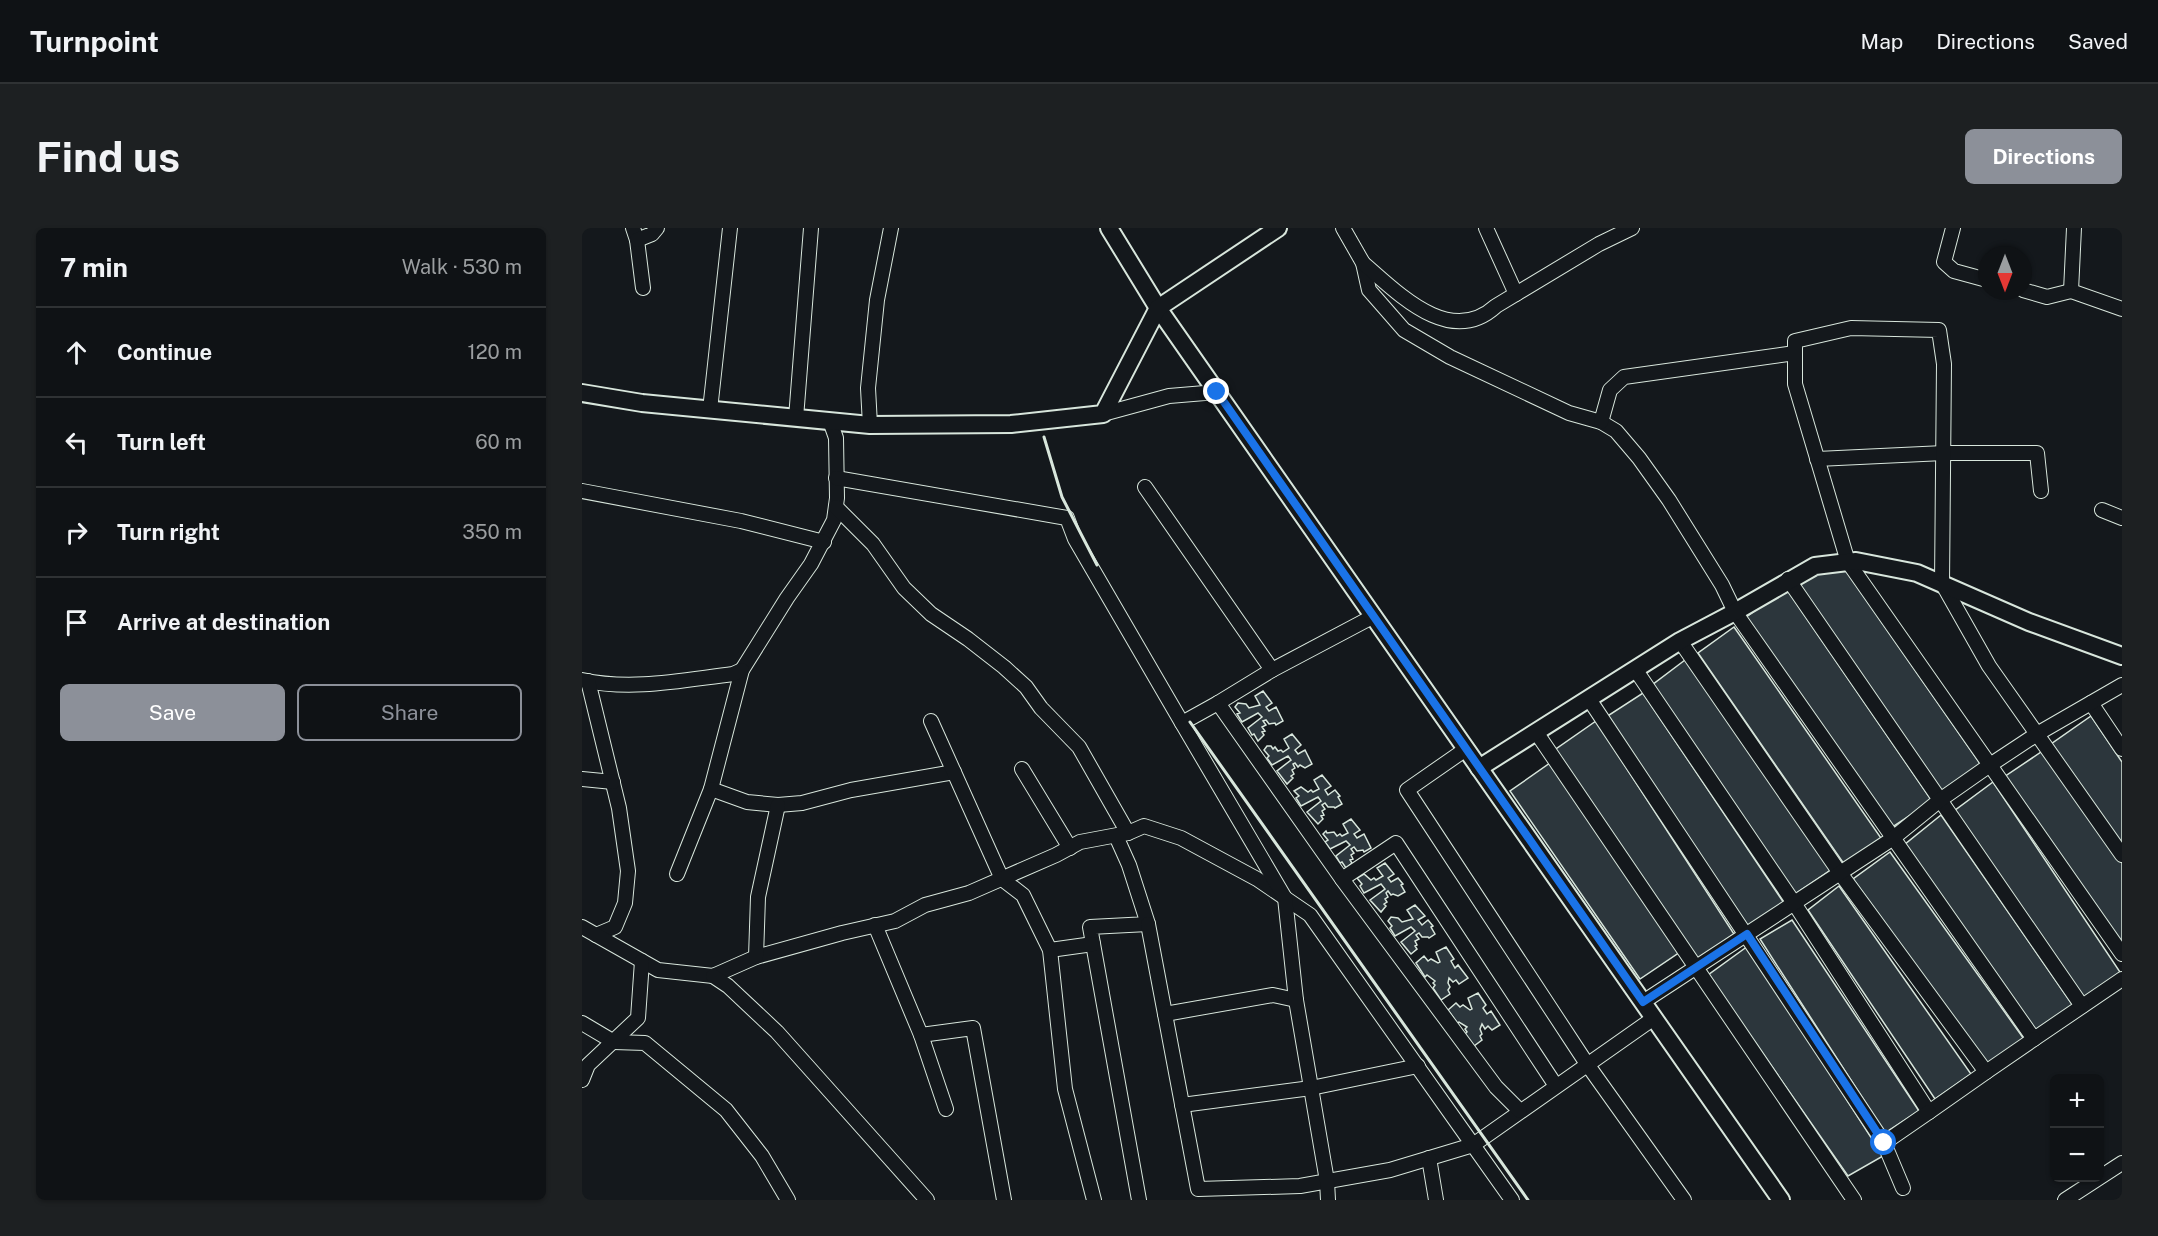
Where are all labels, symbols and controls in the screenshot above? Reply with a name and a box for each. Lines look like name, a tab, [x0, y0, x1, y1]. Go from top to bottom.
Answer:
text: Turnpoint	[30, 25, 159, 58]
text: Map	[1861, 29, 1903, 54]
text: Directions	[1936, 29, 2035, 54]
text: Saved	[2068, 29, 2128, 54]
button: Directions	[1965, 129, 2122, 184]
text: Find us	[36, 132, 180, 181]
north arrow	[1978, 246, 2032, 300]
text: 7 min	[60, 252, 128, 283]
text: Walk · 530 m	[402, 255, 522, 279]
icon: ahead	[60, 336, 93, 369]
text: Continue	[117, 339, 212, 365]
text: 120 m	[468, 340, 522, 364]
route end	[1203, 378, 1229, 404]
icon: left	[60, 426, 93, 459]
text: Turn left	[117, 429, 206, 455]
text: 60 m	[475, 430, 522, 454]
icon: right	[60, 516, 93, 549]
text: Turn right	[117, 519, 220, 545]
text: 350 m	[462, 520, 522, 544]
icon: arrive	[60, 606, 93, 639]
text: Arrive at destination	[117, 609, 330, 635]
button: Save	[60, 684, 285, 741]
button: Share	[297, 684, 522, 741]
map controls	[2050, 1074, 2104, 1182]
button: +	[2050, 1074, 2104, 1128]
button: −	[2050, 1128, 2104, 1182]
route start	[1870, 1129, 1896, 1155]

